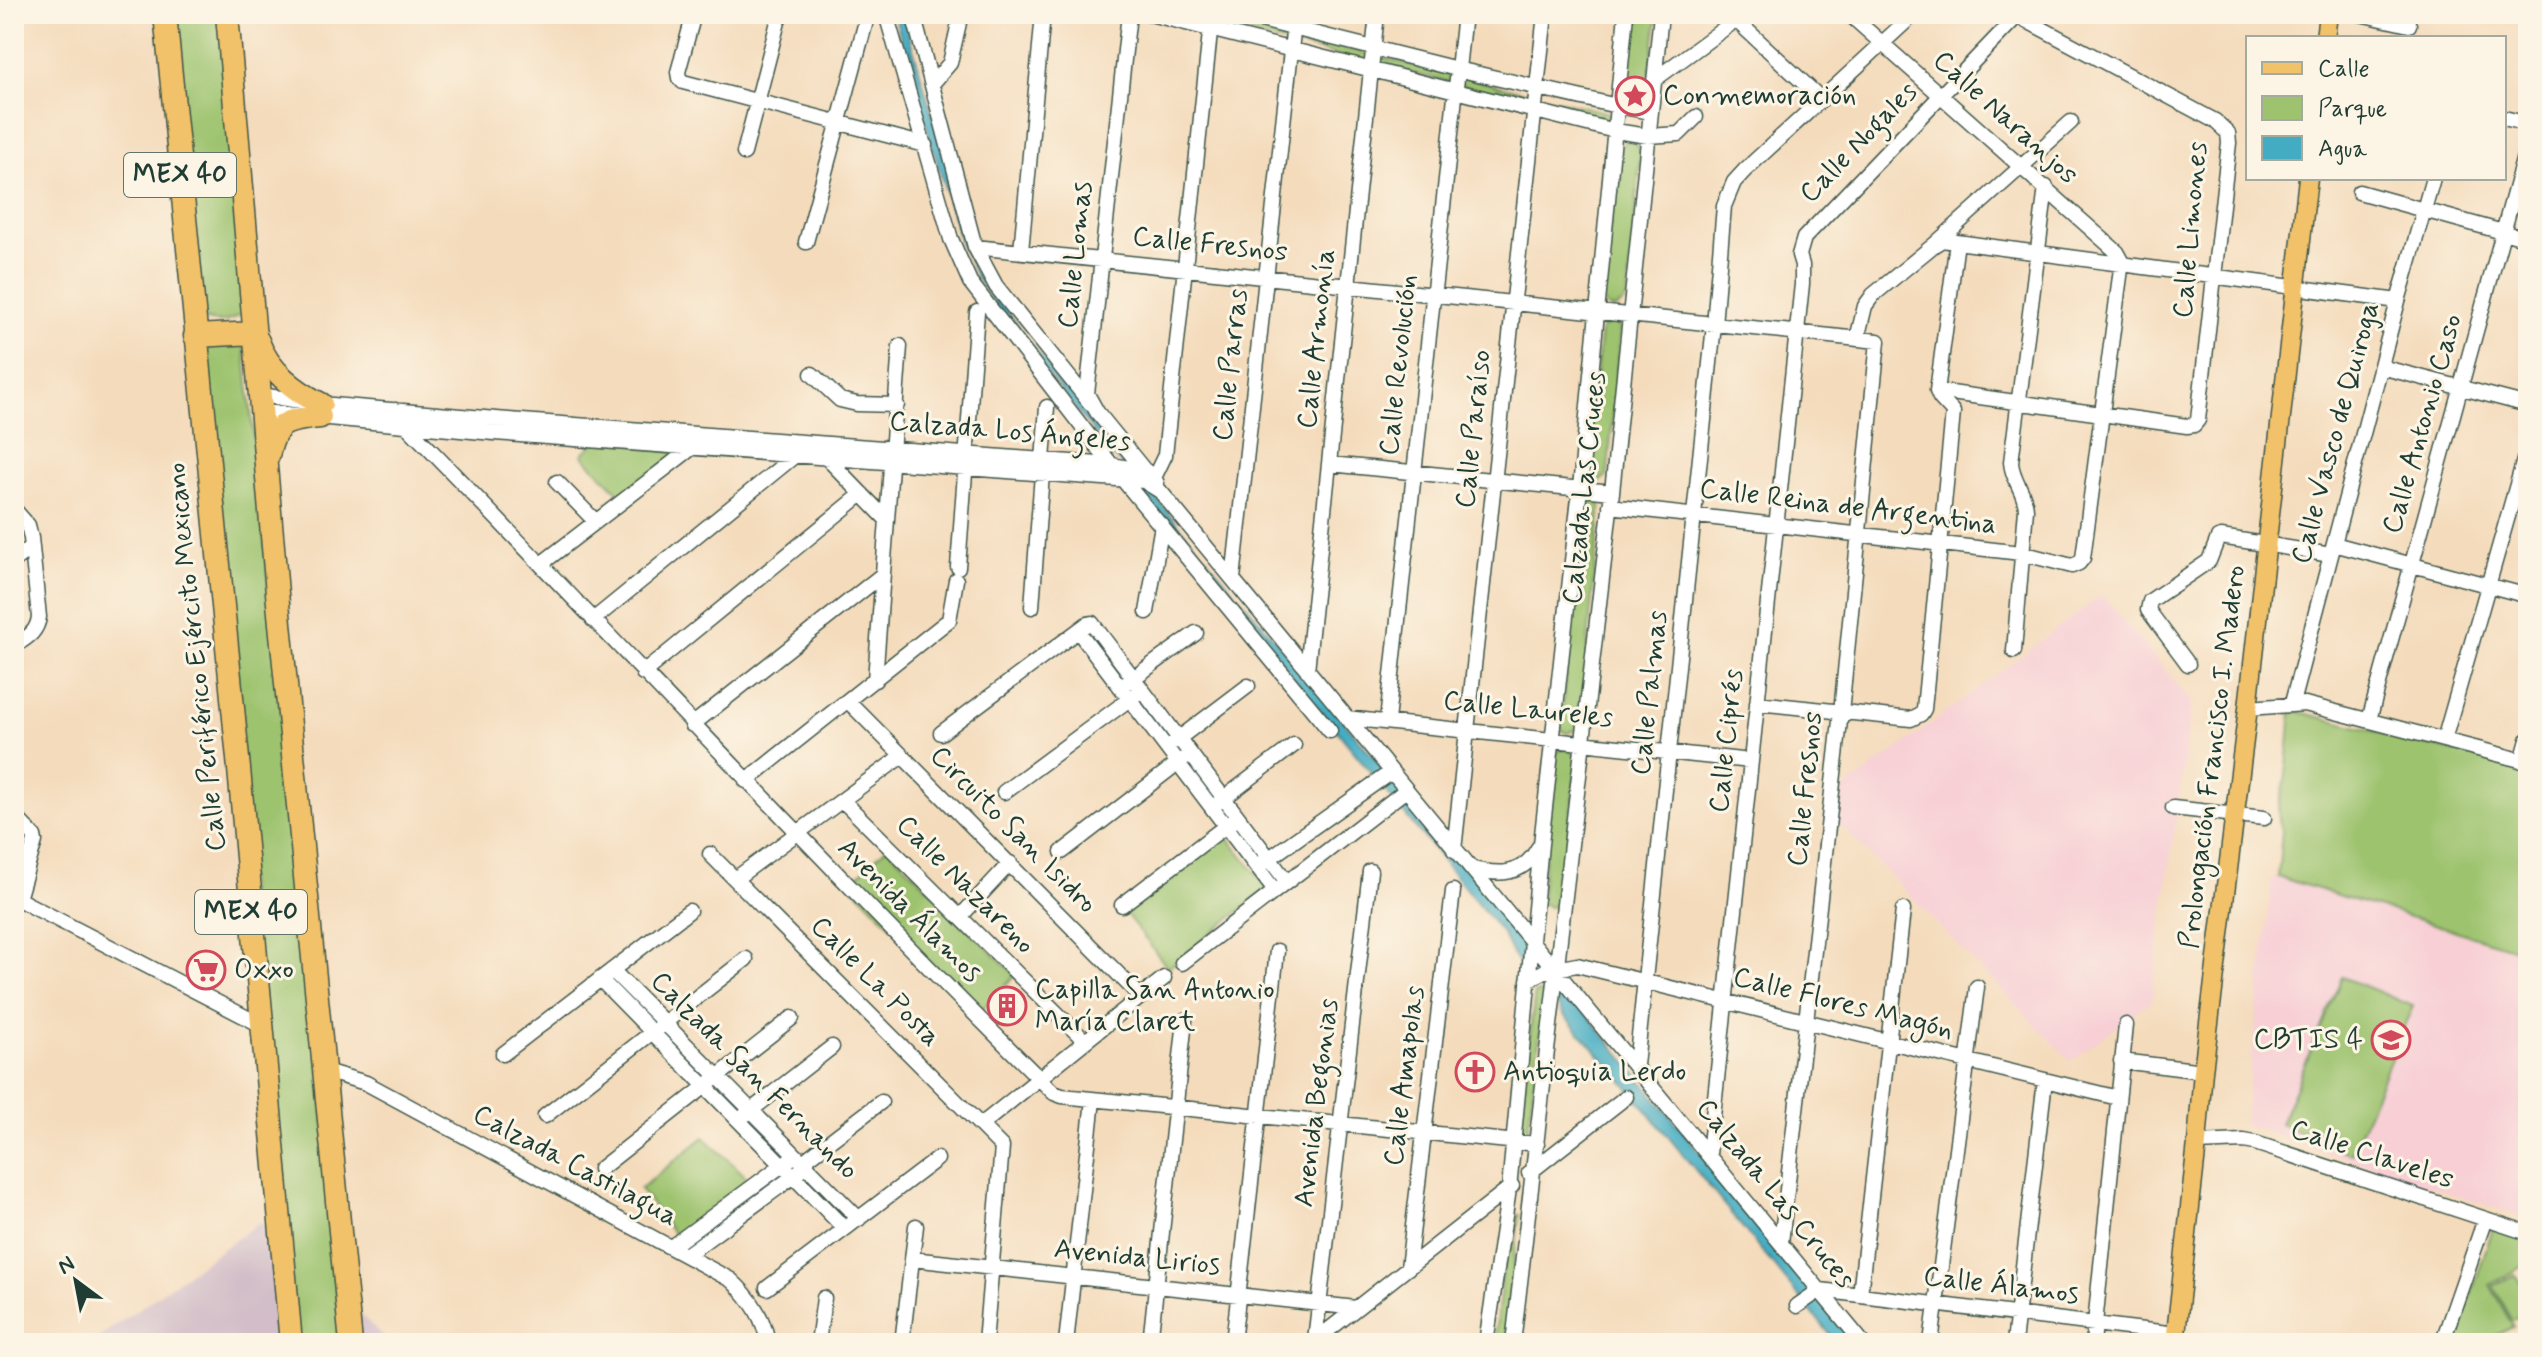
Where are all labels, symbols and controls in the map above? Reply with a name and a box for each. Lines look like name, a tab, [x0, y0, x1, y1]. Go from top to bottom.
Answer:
legend	[2246, 36, 2506, 180]
street label: Calle Naranjos	[1924, 43, 2086, 193]
text: Calle	[2318, 54, 2370, 85]
street label: Calle Nogales	[1792, 74, 1928, 214]
place icon: Conmemoración	[1614, 75, 1656, 117]
place label: Conmemoración	[1663, 78, 1856, 115]
text: Parque	[2318, 94, 2387, 125]
text: Agua	[2318, 134, 2367, 165]
street label: Calle Limones	[2165, 140, 2217, 320]
road number: MEX 40	[124, 153, 236, 197]
street label: Calle Lomas	[1050, 179, 1102, 331]
street label: Calle Fresnos	[1131, 218, 1289, 272]
street label: Calle Armonía	[1289, 247, 1345, 431]
street label: Calle Revolución	[1371, 273, 1427, 457]
street label: Calle Parras	[1205, 287, 1257, 443]
street label: Calle Vasco de Quiroga	[2283, 298, 2389, 568]
street label: Calle Antonio Caso	[2374, 310, 2472, 538]
street label: Calle Paraíso	[1447, 348, 1501, 510]
street label: Calzada Las Cruces	[1554, 370, 1616, 606]
street label: Calzada Los Ángeles	[888, 402, 1132, 464]
street label: Calle Periférico Ejército Mexicano	[158, 461, 236, 853]
street label: Calle Reina de Argentina	[1697, 470, 1999, 547]
street label: Prolongación Francisco I. Madero	[2171, 563, 2257, 951]
street label: Calle Palmas	[1623, 609, 1677, 777]
street label: Calle Ciprés	[1701, 667, 1753, 815]
street label: Calle Laureles	[1441, 683, 1615, 737]
street label: Calle Fresnos	[1779, 710, 1833, 868]
street label: Circuito San Isidro	[921, 738, 1105, 922]
street label: Calle Nazareno	[887, 807, 1043, 963]
street label: Avenida Álamos	[829, 830, 990, 991]
road number: MEX 40	[195, 890, 307, 934]
street label: Calle La Posta	[802, 909, 948, 1055]
supermarket icon: Oxxo	[185, 949, 227, 991]
place label: Oxxo	[234, 952, 294, 989]
street label: Calle Flores Magón	[1729, 959, 1957, 1051]
street label: Calzada San Fernando	[642, 964, 866, 1188]
place label: Capilla San Antonio María Claret	[1035, 972, 1275, 1041]
street label: Calle Amapolas	[1376, 984, 1434, 1168]
building icon: Capilla San Antonio María Claret	[986, 985, 1028, 1027]
street label: Avenida Begonias	[1286, 997, 1351, 1210]
school or university icon: CBTIS 4	[2370, 1019, 2412, 1061]
place label: CBTIS 4	[2253, 1022, 2363, 1059]
church icon: Antioquia Lerdo	[1454, 1051, 1496, 1093]
place label: Antioquia Lerdo	[1503, 1054, 1686, 1091]
street label: Calzada Las Cruces	[1687, 1091, 1863, 1297]
street label: Calzada Castilagua	[465, 1096, 684, 1238]
street label: Calle Claveles	[2286, 1111, 2458, 1199]
street label: Avenida Lirios	[1052, 1231, 1222, 1285]
north arrow	[36, 1241, 116, 1321]
text: N	[53, 1250, 80, 1281]
street label: Calle Álamos	[1921, 1257, 2081, 1314]

